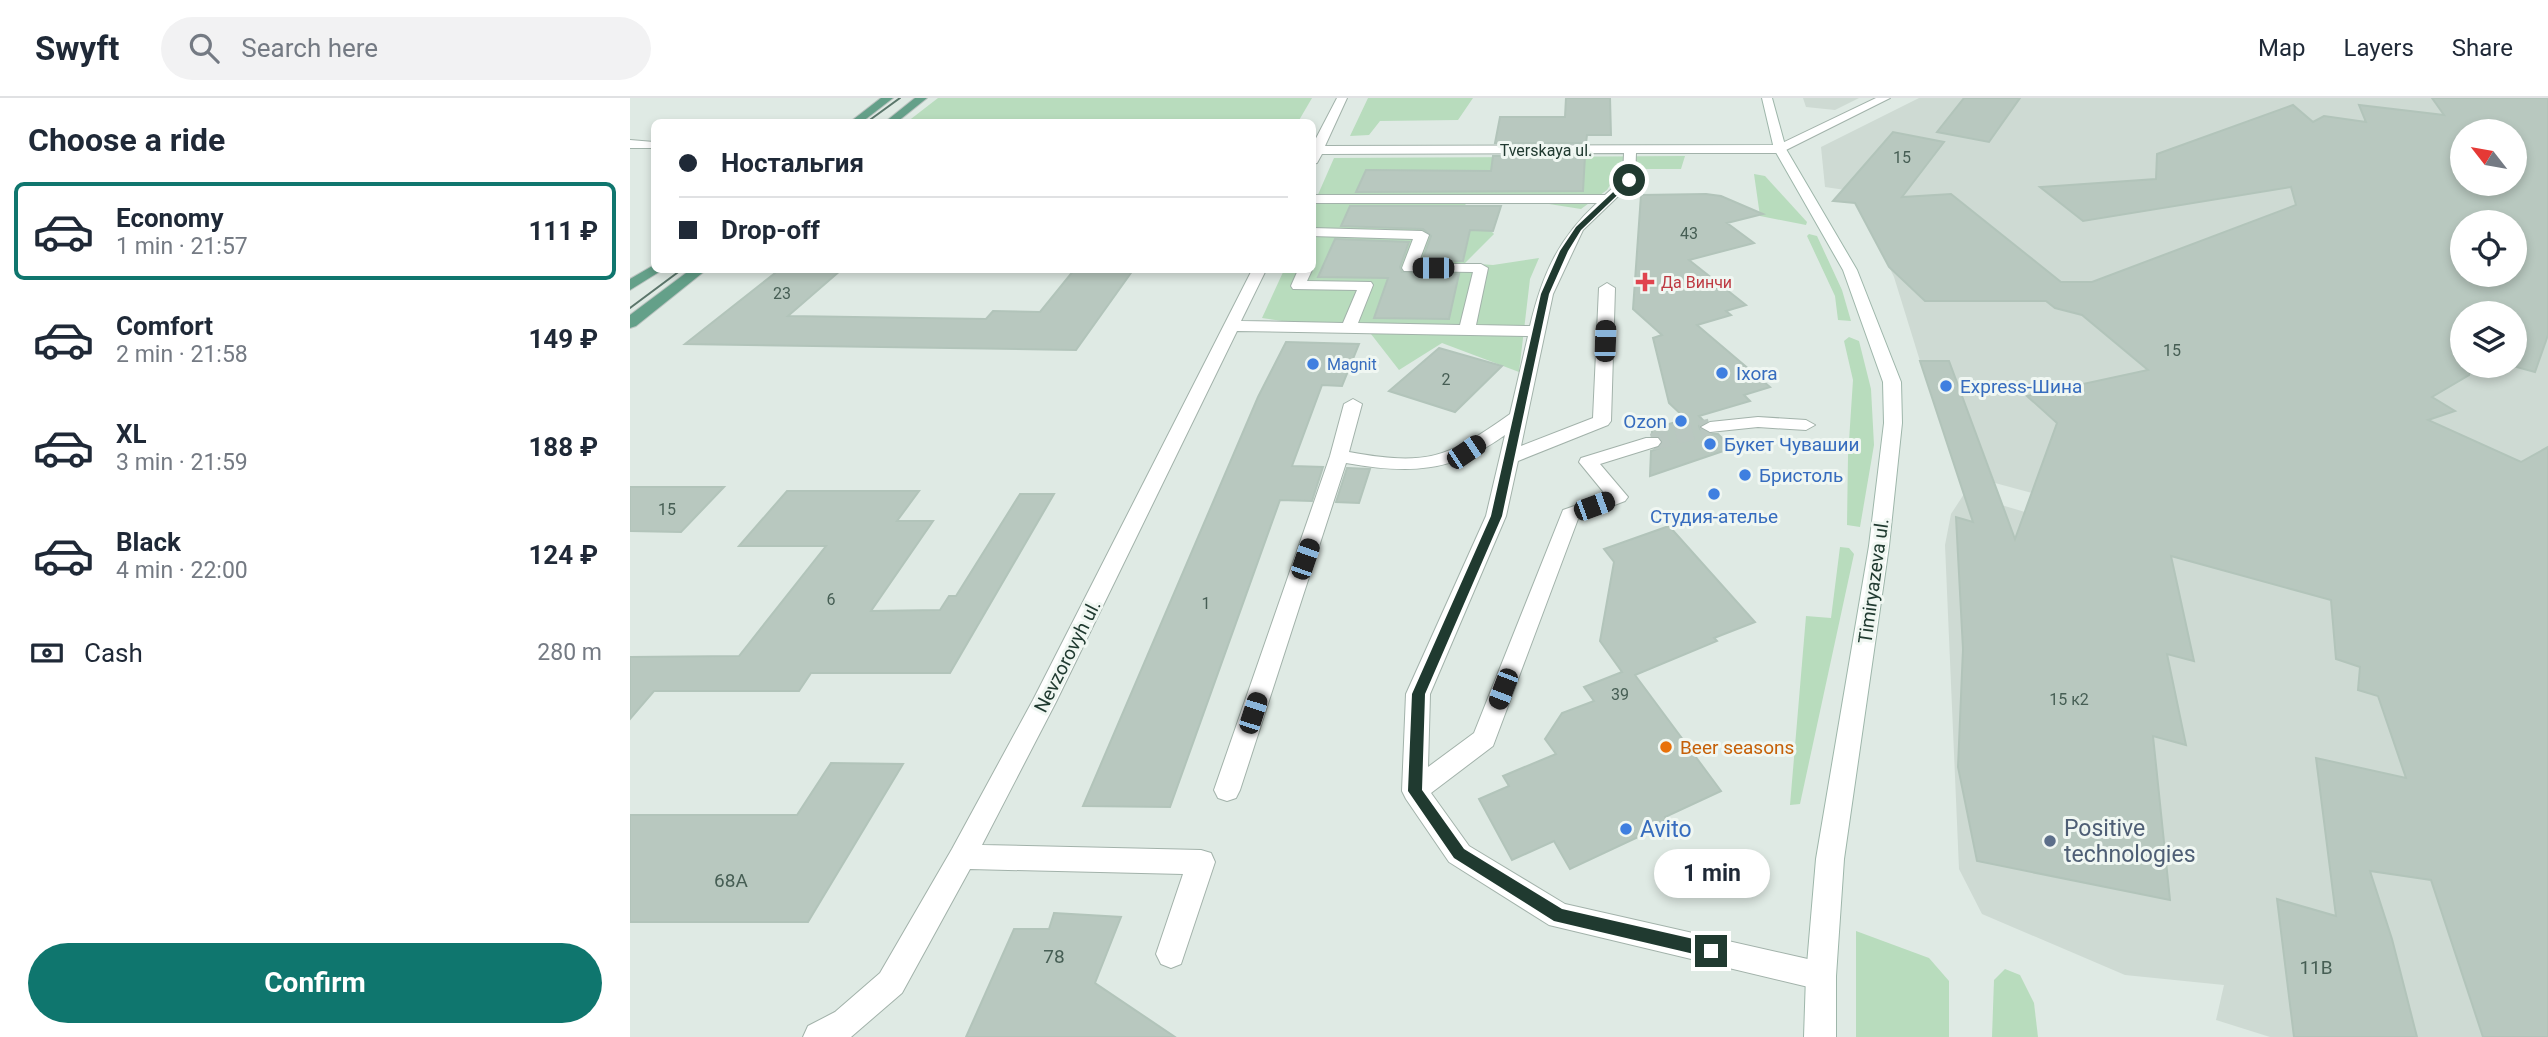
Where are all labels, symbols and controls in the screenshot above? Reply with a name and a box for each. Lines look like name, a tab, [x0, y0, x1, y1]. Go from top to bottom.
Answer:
search box	[161, 17, 651, 80]
text: Swyft	[35, 29, 119, 68]
icon: search	[185, 29, 223, 67]
text: Search here	[241, 33, 378, 63]
text: Map	[2258, 34, 2306, 62]
text: Layers	[2344, 34, 2414, 62]
text: Share	[2452, 34, 2513, 62]
north arrow	[2450, 119, 2527, 196]
map controls	[2450, 119, 2527, 378]
text: Choose a ride	[28, 121, 225, 159]
street label: Tverskaya ul.	[1500, 141, 1592, 160]
text: Ностальгия	[721, 148, 864, 178]
house number: 15	[1893, 148, 1911, 167]
route start	[1613, 164, 1645, 196]
icon: car	[32, 200, 95, 263]
text: Economy	[116, 203, 223, 233]
button: locate	[2450, 210, 2527, 287]
text: Drop-off	[721, 215, 820, 245]
text: 111 ₽	[528, 216, 598, 246]
house number: 43	[1680, 224, 1698, 243]
text: 1 min · 21:57	[116, 233, 248, 260]
car	[1413, 258, 1455, 279]
marker: Да Винчи	[1635, 272, 1655, 292]
place label: Да Винчи	[1661, 273, 1732, 292]
house number: 23	[773, 284, 791, 303]
button: layers	[2450, 301, 2527, 378]
icon: car	[32, 308, 95, 371]
text: Comfort	[116, 311, 213, 341]
car	[1594, 320, 1617, 362]
text: 149 ₽	[528, 324, 598, 354]
text: 2 min · 21:58	[116, 341, 248, 368]
house number: 15	[2163, 341, 2181, 360]
place label: Magnit	[1327, 355, 1377, 374]
marker: Magnit	[1305, 356, 1321, 372]
place label: Ixora	[1736, 362, 1778, 385]
marker: Ixora	[1714, 365, 1730, 381]
house number: 2	[1442, 370, 1451, 389]
place label: Express-Шина	[1960, 375, 2082, 398]
marker: Express-Шина	[1938, 378, 1954, 394]
place label: Ozon	[1623, 410, 1667, 433]
marker: Ozon	[1673, 413, 1689, 429]
icon: car	[32, 416, 95, 479]
text: XL	[116, 419, 147, 449]
text: 188 ₽	[528, 432, 598, 462]
car	[1443, 432, 1490, 472]
place label: Букет Чувашии	[1724, 433, 1859, 456]
marker: Букет Чувашии	[1702, 436, 1718, 452]
text: 3 min · 21:59	[116, 449, 248, 476]
place label: Бристоль	[1759, 464, 1843, 487]
marker: Бристоль	[1737, 467, 1753, 483]
marker: Студия-ателье	[1706, 486, 1722, 502]
car	[1571, 489, 1618, 523]
house number: 15	[658, 500, 676, 519]
place label: Студия-ателье	[1650, 505, 1778, 528]
street label: Timiryazeva ul.	[1853, 517, 1894, 645]
icon: car	[32, 524, 95, 587]
text: Black	[116, 527, 181, 557]
car	[1289, 536, 1322, 582]
text: 124 ₽	[528, 540, 598, 570]
text: 4 min · 22:00	[116, 557, 248, 584]
house number: 6	[827, 590, 836, 609]
house number: 1	[1202, 594, 1211, 613]
street label: Nevzorovyh ul.	[1029, 596, 1106, 716]
icon: cash	[28, 634, 66, 672]
text: Cash	[84, 638, 143, 668]
text: 280 m	[537, 639, 602, 666]
car	[1486, 666, 1521, 712]
house number: 39	[1611, 685, 1629, 704]
car	[1237, 690, 1270, 736]
house number: 15 к2	[2049, 690, 2089, 709]
place label: Beer seasons	[1680, 736, 1794, 759]
marker: Beer seasons	[1658, 739, 1674, 755]
place label: Positive technologies	[2064, 815, 2196, 868]
place label: Avito	[1640, 816, 1692, 843]
marker: Avito	[1618, 821, 1634, 837]
marker: Positive technologies	[2042, 833, 2058, 849]
callout: 1 min	[1653, 850, 1769, 898]
text: 1 min	[1683, 860, 1741, 887]
house number: 68А	[714, 869, 748, 892]
route end	[1695, 935, 1727, 967]
button: Confirm	[28, 943, 602, 1023]
house number: 78	[1043, 945, 1065, 968]
house number: 11В	[2299, 956, 2333, 979]

